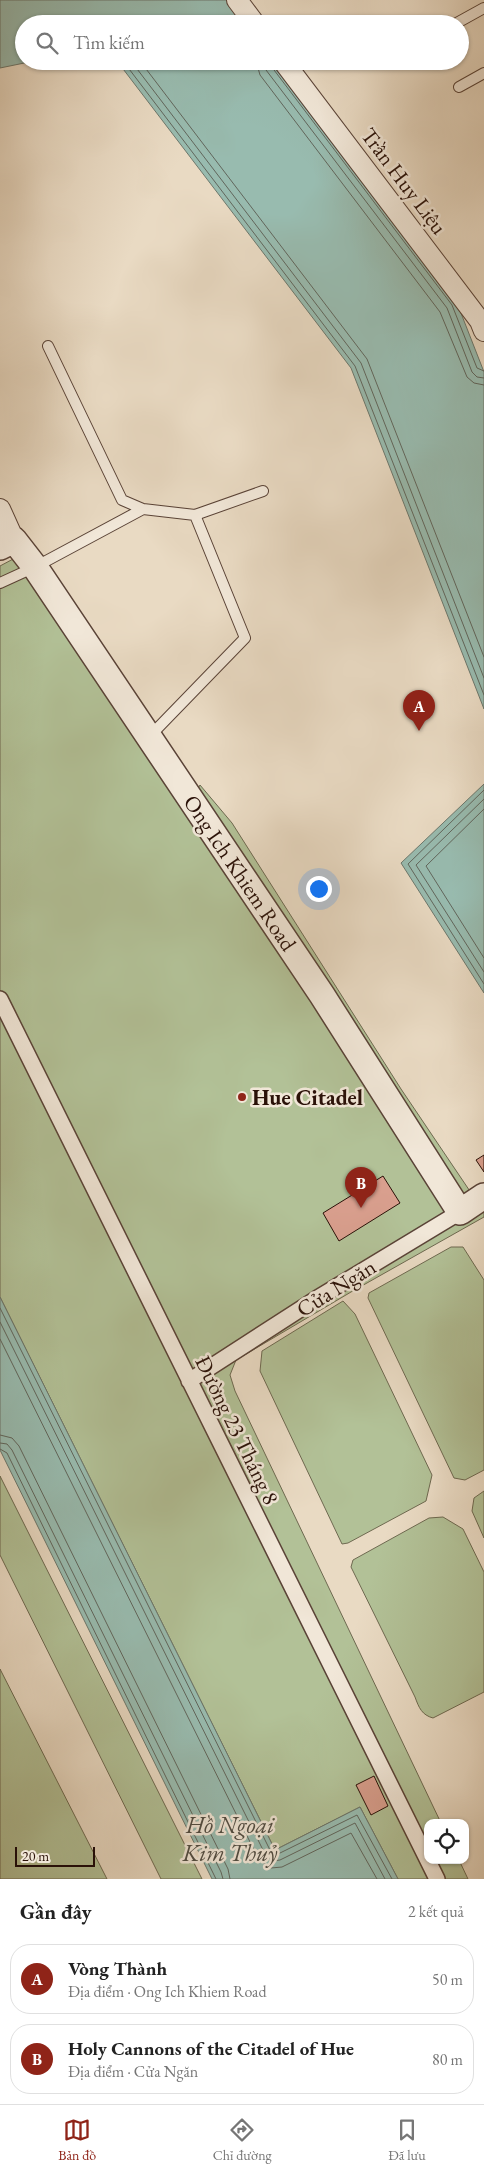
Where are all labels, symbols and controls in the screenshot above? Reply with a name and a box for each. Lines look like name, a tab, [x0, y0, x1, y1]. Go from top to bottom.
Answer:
search box	[15, 15, 469, 70]
icon: search	[33, 29, 61, 57]
text: Tìm kiếm	[73, 30, 145, 55]
street label: Trần Huy Liệu	[354, 122, 454, 241]
pin: A	[403, 690, 435, 731]
street label: Ong Ich Khiem Road	[177, 789, 303, 957]
your location	[306, 876, 332, 902]
place label: Hue Citadel	[252, 1083, 363, 1112]
marker: Hue Citadel	[236, 1091, 248, 1103]
pin: B	[345, 1167, 377, 1208]
street label: Cửa Ngăn	[291, 1252, 382, 1324]
street label: Đường 23 Tháng 8	[188, 1351, 286, 1509]
water label: Hồ Ngoại Kim Thuỷ	[181, 1809, 278, 1868]
map controls	[424, 1819, 469, 1864]
button: locate	[424, 1819, 469, 1864]
scale bar	[15, 1844, 95, 1867]
text: 20 m	[22, 1847, 49, 1865]
text: Gần đây	[20, 1898, 92, 1925]
text: 2 kết quả	[408, 1901, 464, 1922]
text: Vòng Thành	[68, 1956, 167, 1981]
text: A	[31, 1969, 43, 1990]
text: 50 m	[432, 1969, 463, 1990]
text: Địa điểm · Ong Ich Khiem Road	[68, 1981, 267, 2002]
text: Holy Cannons of the Citadel of Hue	[68, 2036, 354, 2061]
text: B	[32, 2049, 42, 2070]
text: 80 m	[432, 2049, 463, 2070]
text: Địa điểm · Cửa Ngăn	[68, 2061, 198, 2082]
tab: Bản đồ	[58, 2116, 96, 2164]
tab: Chỉ đường	[213, 2116, 272, 2164]
tab: Đã lưu	[388, 2116, 426, 2164]

